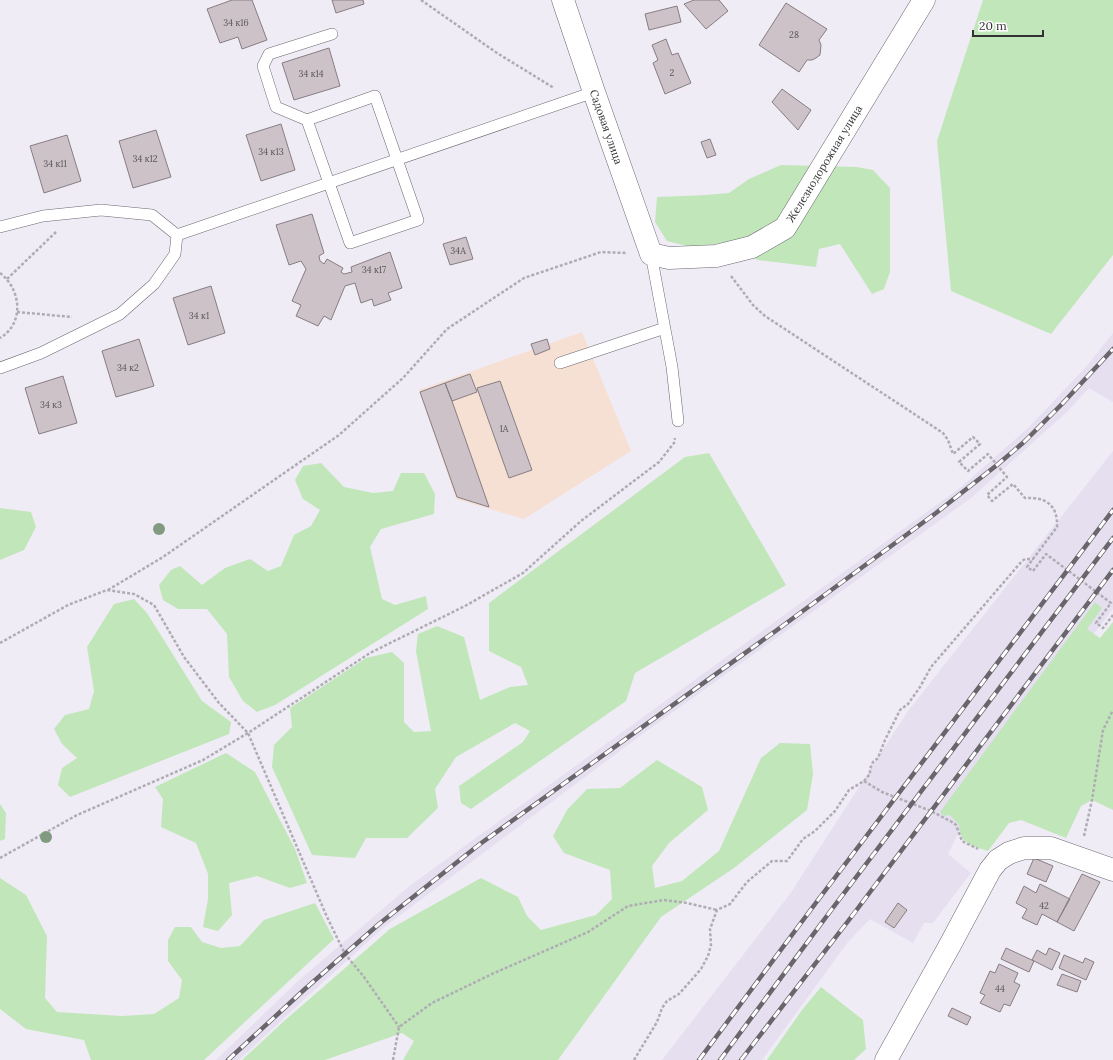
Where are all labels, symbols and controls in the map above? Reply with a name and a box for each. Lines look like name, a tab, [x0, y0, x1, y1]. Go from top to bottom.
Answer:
scale bar	[973, 12, 1043, 38]
house number: 34 к16	[223, 17, 249, 28]
text: 20 m	[979, 18, 1007, 33]
house number: 28	[789, 29, 799, 40]
house number: 2	[670, 67, 675, 78]
house number: 34 к14	[298, 68, 324, 79]
street label: Садовая улица	[587, 88, 626, 166]
street label: Железнодорожная улица	[783, 102, 866, 225]
house number: 34 к13	[258, 146, 284, 157]
house number: 34 к12	[132, 153, 158, 164]
house number: 34 к11	[43, 158, 67, 169]
house number: 34А	[450, 245, 466, 256]
house number: 34 к17	[362, 264, 386, 275]
house number: 34 к1	[189, 310, 209, 321]
house number: 34 к2	[117, 362, 139, 373]
house number: 34 к3	[40, 399, 62, 410]
house number: 1А	[499, 423, 509, 434]
house number: 42	[1039, 900, 1049, 911]
house number: 44	[995, 983, 1005, 994]

